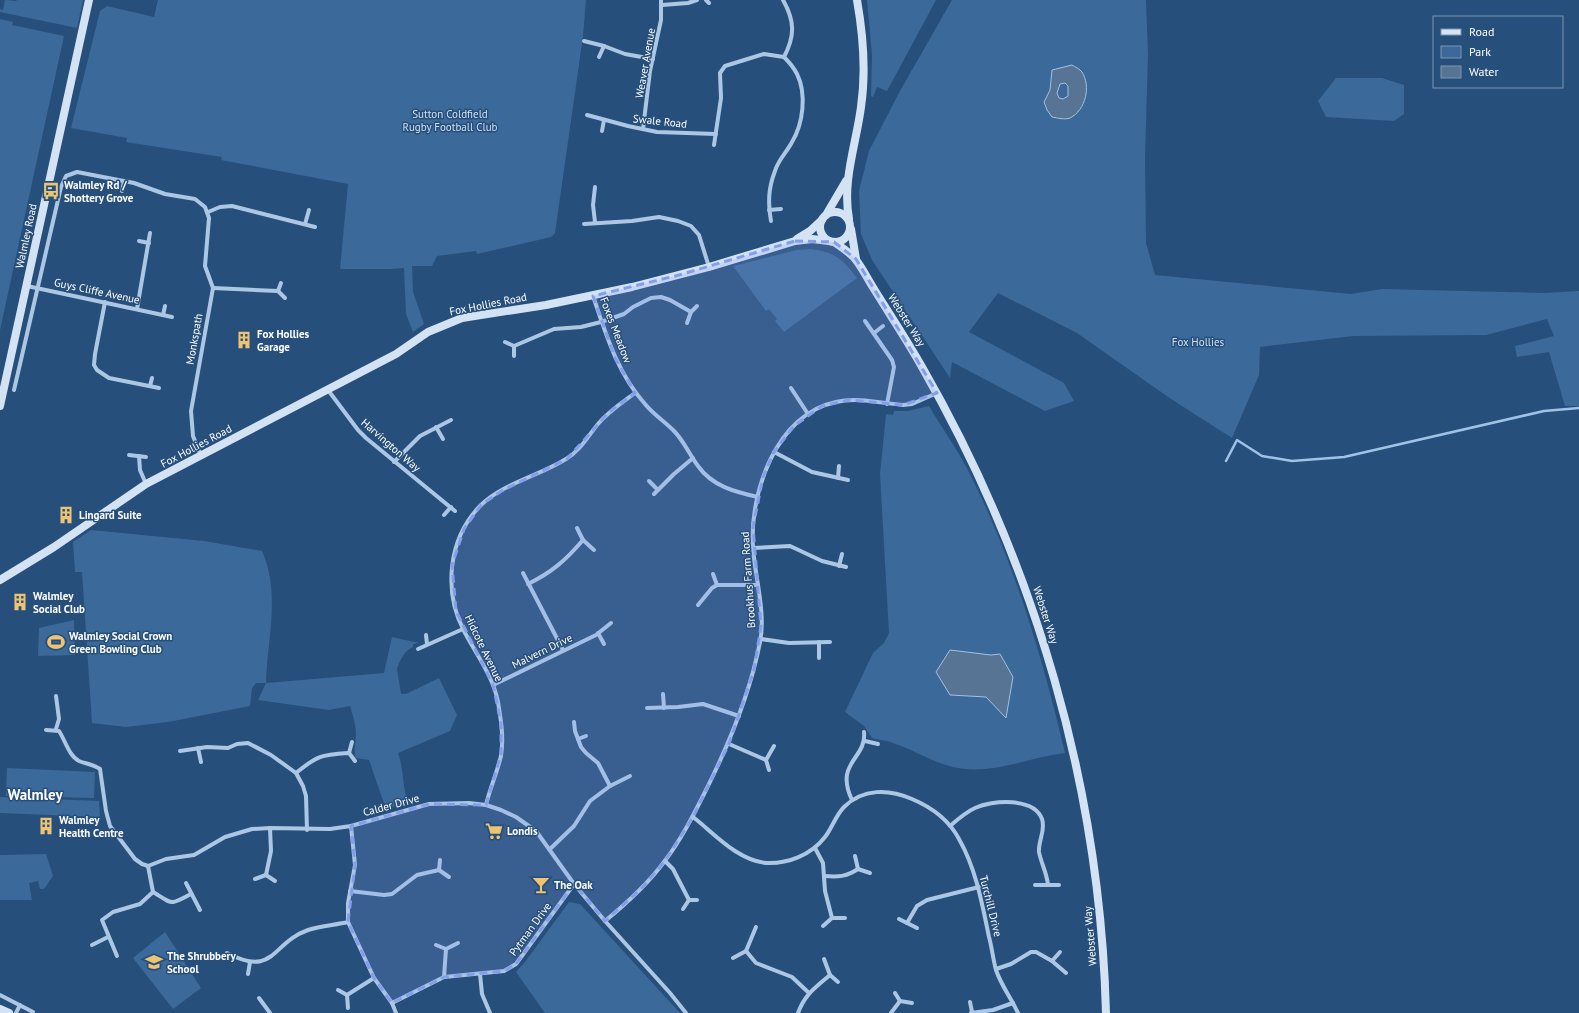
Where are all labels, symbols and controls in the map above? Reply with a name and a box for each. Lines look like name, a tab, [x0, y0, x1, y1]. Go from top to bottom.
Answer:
legend	[1433, 16, 1563, 88]
text: Road	[1469, 24, 1494, 39]
street label: Weaver Avenue	[632, 26, 658, 99]
text: Park	[1469, 44, 1491, 59]
text: Water	[1469, 64, 1499, 79]
park label: Sutton Coldfield Rugby Football Club	[402, 107, 498, 134]
street label: Swale Road	[632, 111, 688, 131]
place label: Walmley Rd / Shottery Grove	[64, 178, 134, 205]
bus stop icon: Walmley Rd / Shottery Grove	[41, 181, 61, 201]
street label: Walmley Road	[12, 202, 40, 270]
street label: Guys Cliffe Avenue	[53, 275, 142, 307]
street label: Fox Hollies Road	[448, 290, 528, 318]
street label: Webster Way	[885, 291, 929, 350]
street label: Foxes Meadow	[597, 295, 635, 365]
street label: Monkspath	[183, 312, 205, 366]
place label: Fox Hollies Garage	[257, 327, 310, 354]
building icon: Fox Hollies Garage	[234, 330, 254, 350]
park label: Fox Hollies	[1172, 335, 1225, 349]
street label: Harvington Way	[358, 415, 424, 475]
street label: Fox Hollies Road	[158, 421, 234, 471]
building icon: Lingard Suite	[56, 505, 76, 525]
place label: Lingard Suite	[79, 508, 142, 522]
street label: Brookhus Farm Road	[738, 531, 758, 629]
street label: Webster Way	[1030, 584, 1062, 646]
place label: Walmley Social Club	[33, 589, 85, 616]
building icon: Walmley Social Club	[10, 592, 30, 612]
street label: Hidcote Avenue	[462, 612, 506, 684]
place label: Walmley Social Crown Green Bowling Club	[69, 629, 172, 656]
street label: Malvern Drive	[510, 630, 575, 672]
sports icon: Walmley Social Crown Green Bowling Club	[46, 632, 66, 652]
district label: Walmley	[7, 785, 63, 804]
street label: Calder Drive	[361, 791, 421, 819]
place label: Walmley Health Centre	[59, 813, 124, 840]
building icon: Walmley Health Centre	[36, 816, 56, 836]
supermarket icon: Londis	[484, 821, 504, 841]
place label: Londis	[507, 824, 538, 838]
street label: Turchill Drive	[977, 874, 1005, 938]
bar icon: The Oak	[531, 875, 551, 895]
place label: The Oak	[554, 878, 593, 892]
street label: Pytman Drive	[506, 899, 554, 959]
street label: Webster Way	[1080, 905, 1100, 966]
place label: The Shrubbery School	[167, 949, 236, 976]
school or university icon: The Shrubbery School	[144, 952, 164, 972]

